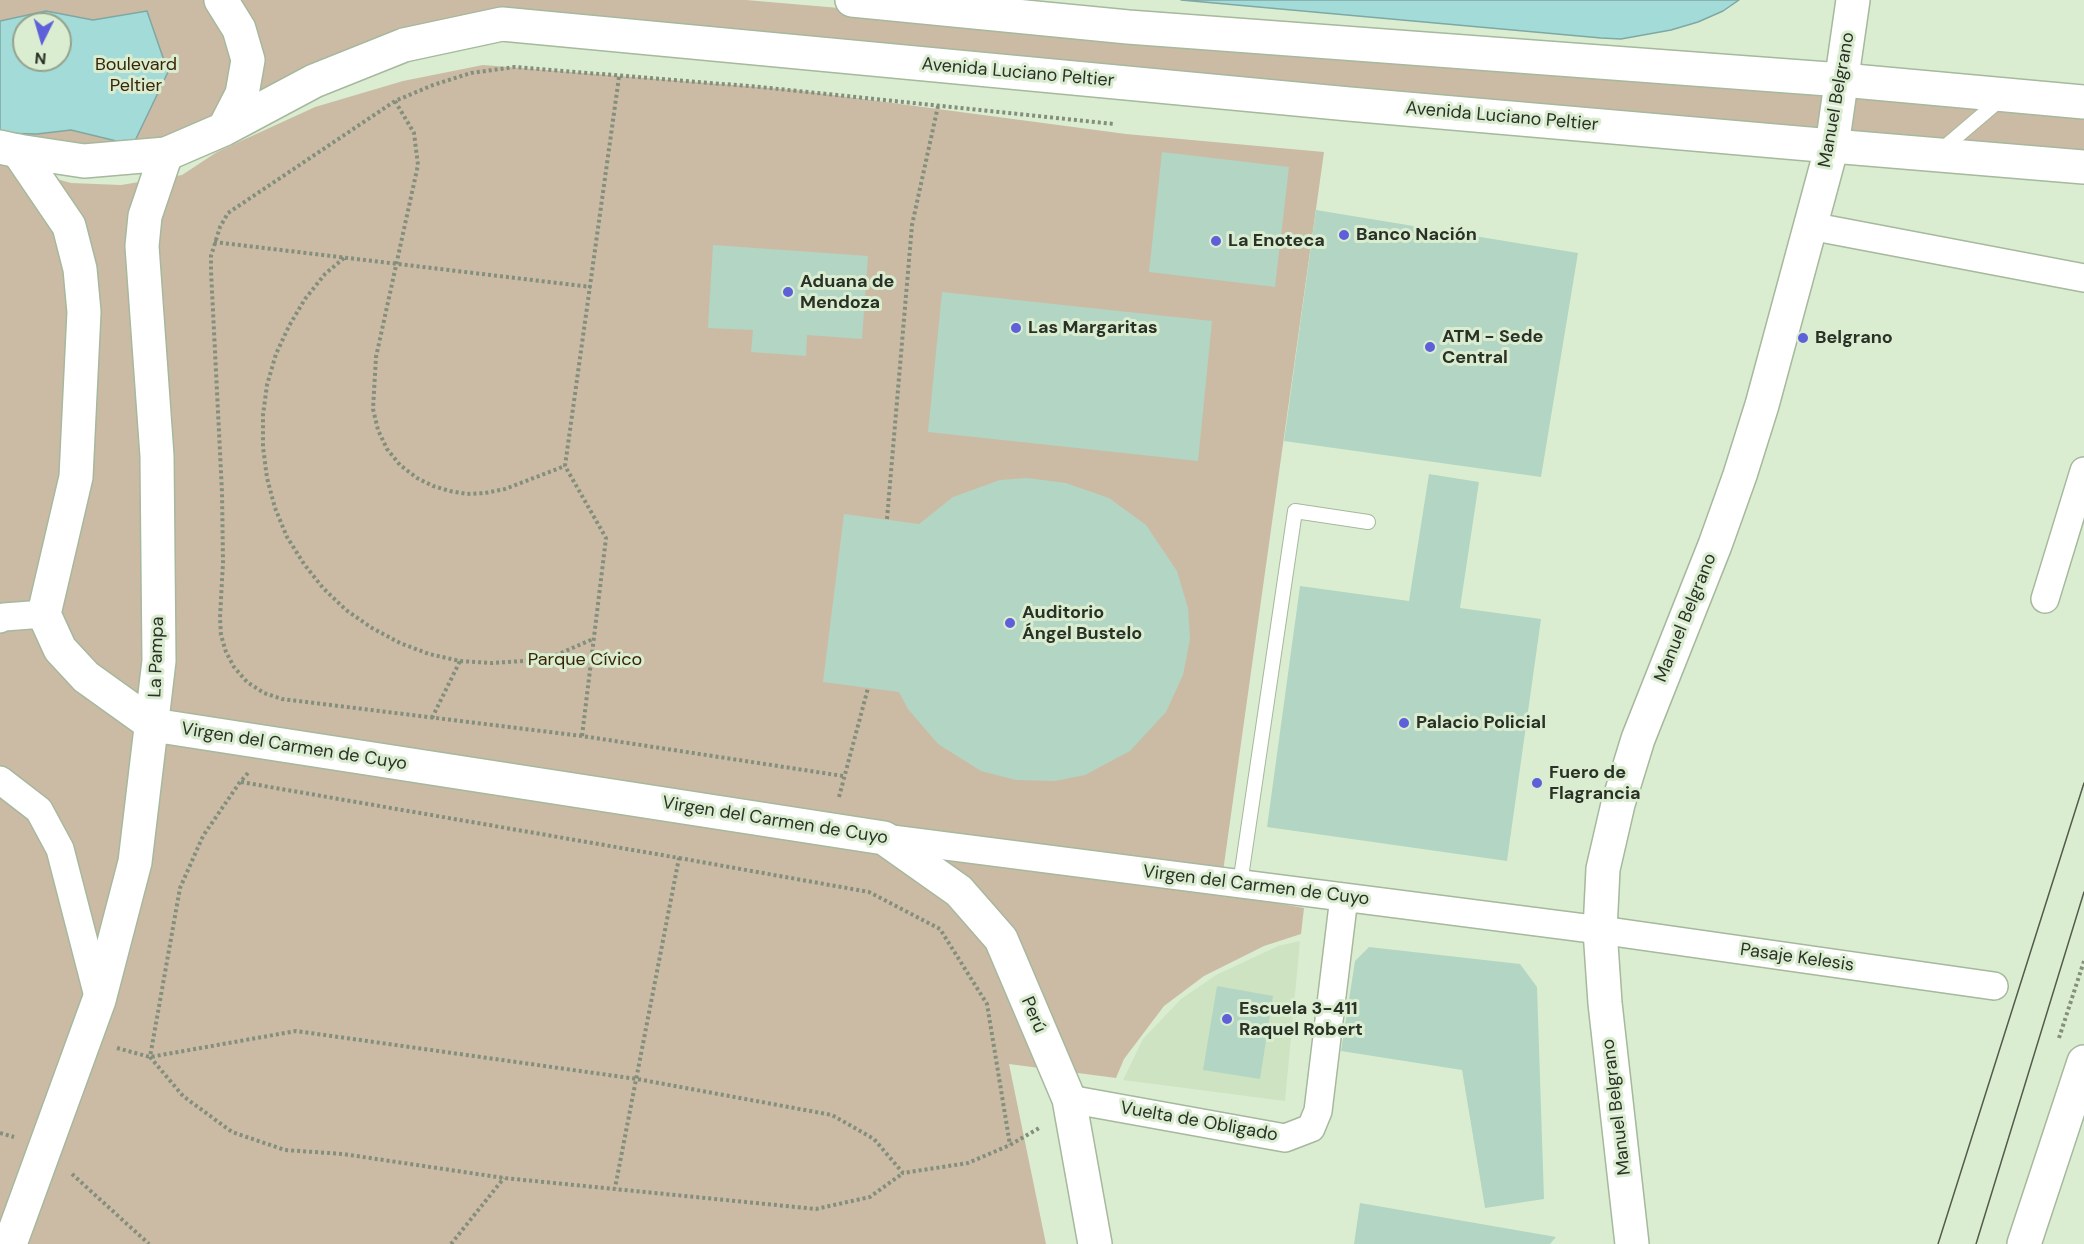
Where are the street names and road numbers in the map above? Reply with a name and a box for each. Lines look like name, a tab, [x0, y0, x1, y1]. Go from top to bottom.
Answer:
street label: Manuel Belgrano	[1814, 31, 1860, 169]
street label: Avenida Luciano Peltier	[921, 54, 1115, 92]
street label: Avenida Luciano Peltier	[1405, 98, 1599, 136]
street label: Manuel Belgrano	[1650, 550, 1722, 686]
street label: La Pampa	[145, 616, 169, 698]
street label: Virgen del Carmen de Cuyo	[180, 718, 408, 776]
street label: Virgen del Carmen de Cuyo	[661, 792, 889, 850]
street label: Virgen del Carmen de Cuyo	[1141, 861, 1371, 911]
street label: Pasaje Kelesis	[1739, 939, 1855, 977]
street label: Perú	[1016, 994, 1050, 1036]
street label: Manuel Belgrano	[1598, 1038, 1636, 1176]
street label: Vuelta de Obligado	[1119, 1098, 1279, 1146]

